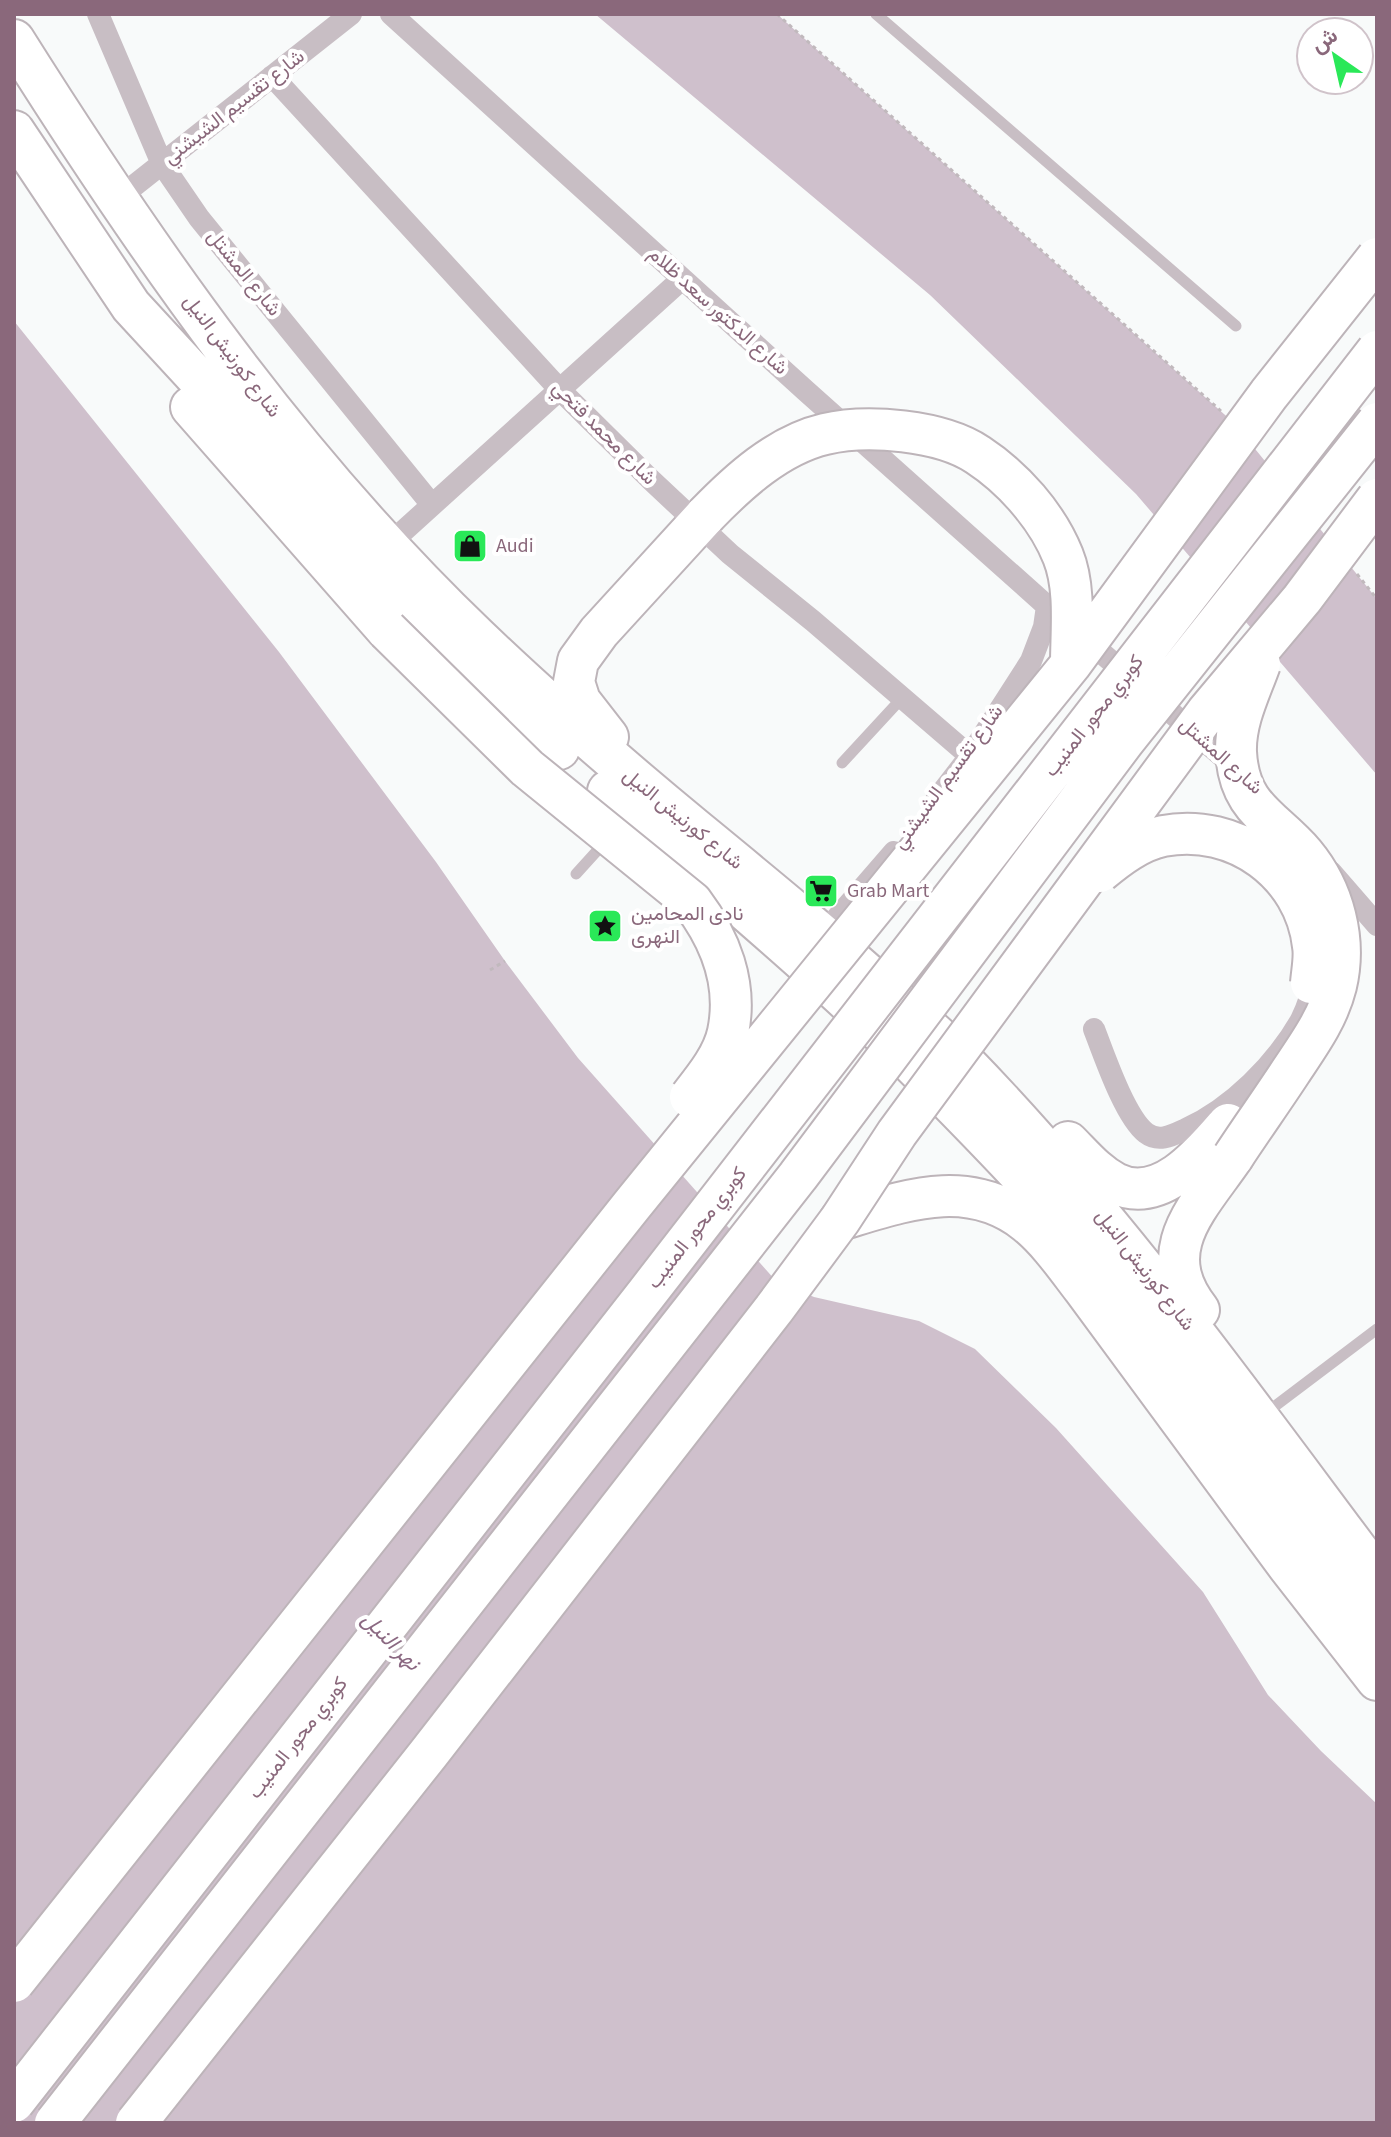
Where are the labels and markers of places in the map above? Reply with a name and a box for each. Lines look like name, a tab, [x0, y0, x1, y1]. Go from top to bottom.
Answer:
shop icon: Audi	[451, 527, 489, 565]
place label: Audi	[496, 532, 534, 560]
supermarket icon: Grab Mart	[802, 872, 840, 910]
place label: Grab Mart	[847, 877, 930, 905]
place label: نادى المحامين النهرى	[631, 900, 743, 951]
place icon: نادى المحامين النهرى	[586, 907, 624, 945]

